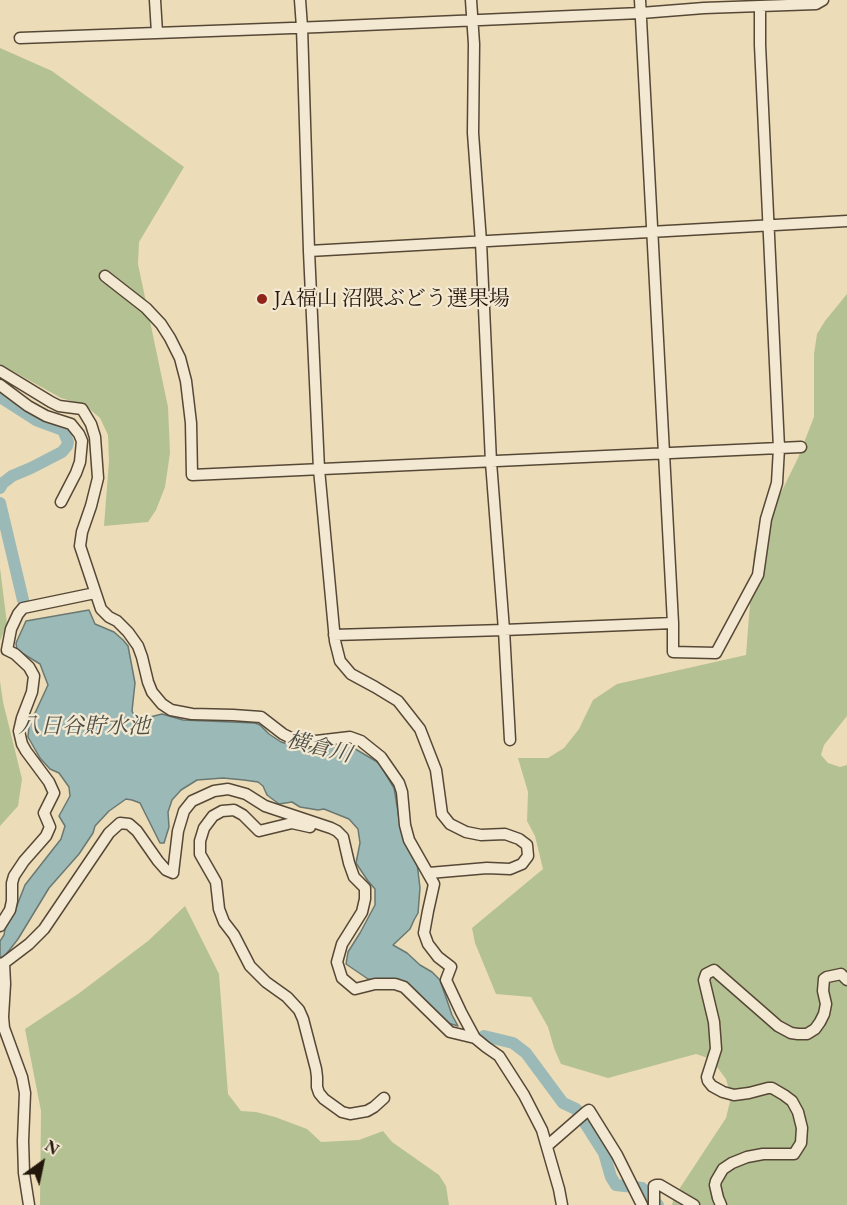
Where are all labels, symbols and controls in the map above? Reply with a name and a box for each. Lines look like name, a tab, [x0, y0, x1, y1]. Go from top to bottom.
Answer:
place label: JA福山 沼隈ぶどう選果場	[274, 286, 510, 312]
marker: JA福山 沼隈ぶどう選果場	[255, 292, 269, 306]
water label: 八日谷貯水池	[18, 714, 150, 740]
water label: 横倉川	[284, 727, 354, 769]
north arrow	[12, 1133, 72, 1193]
text: N	[41, 1135, 63, 1160]

